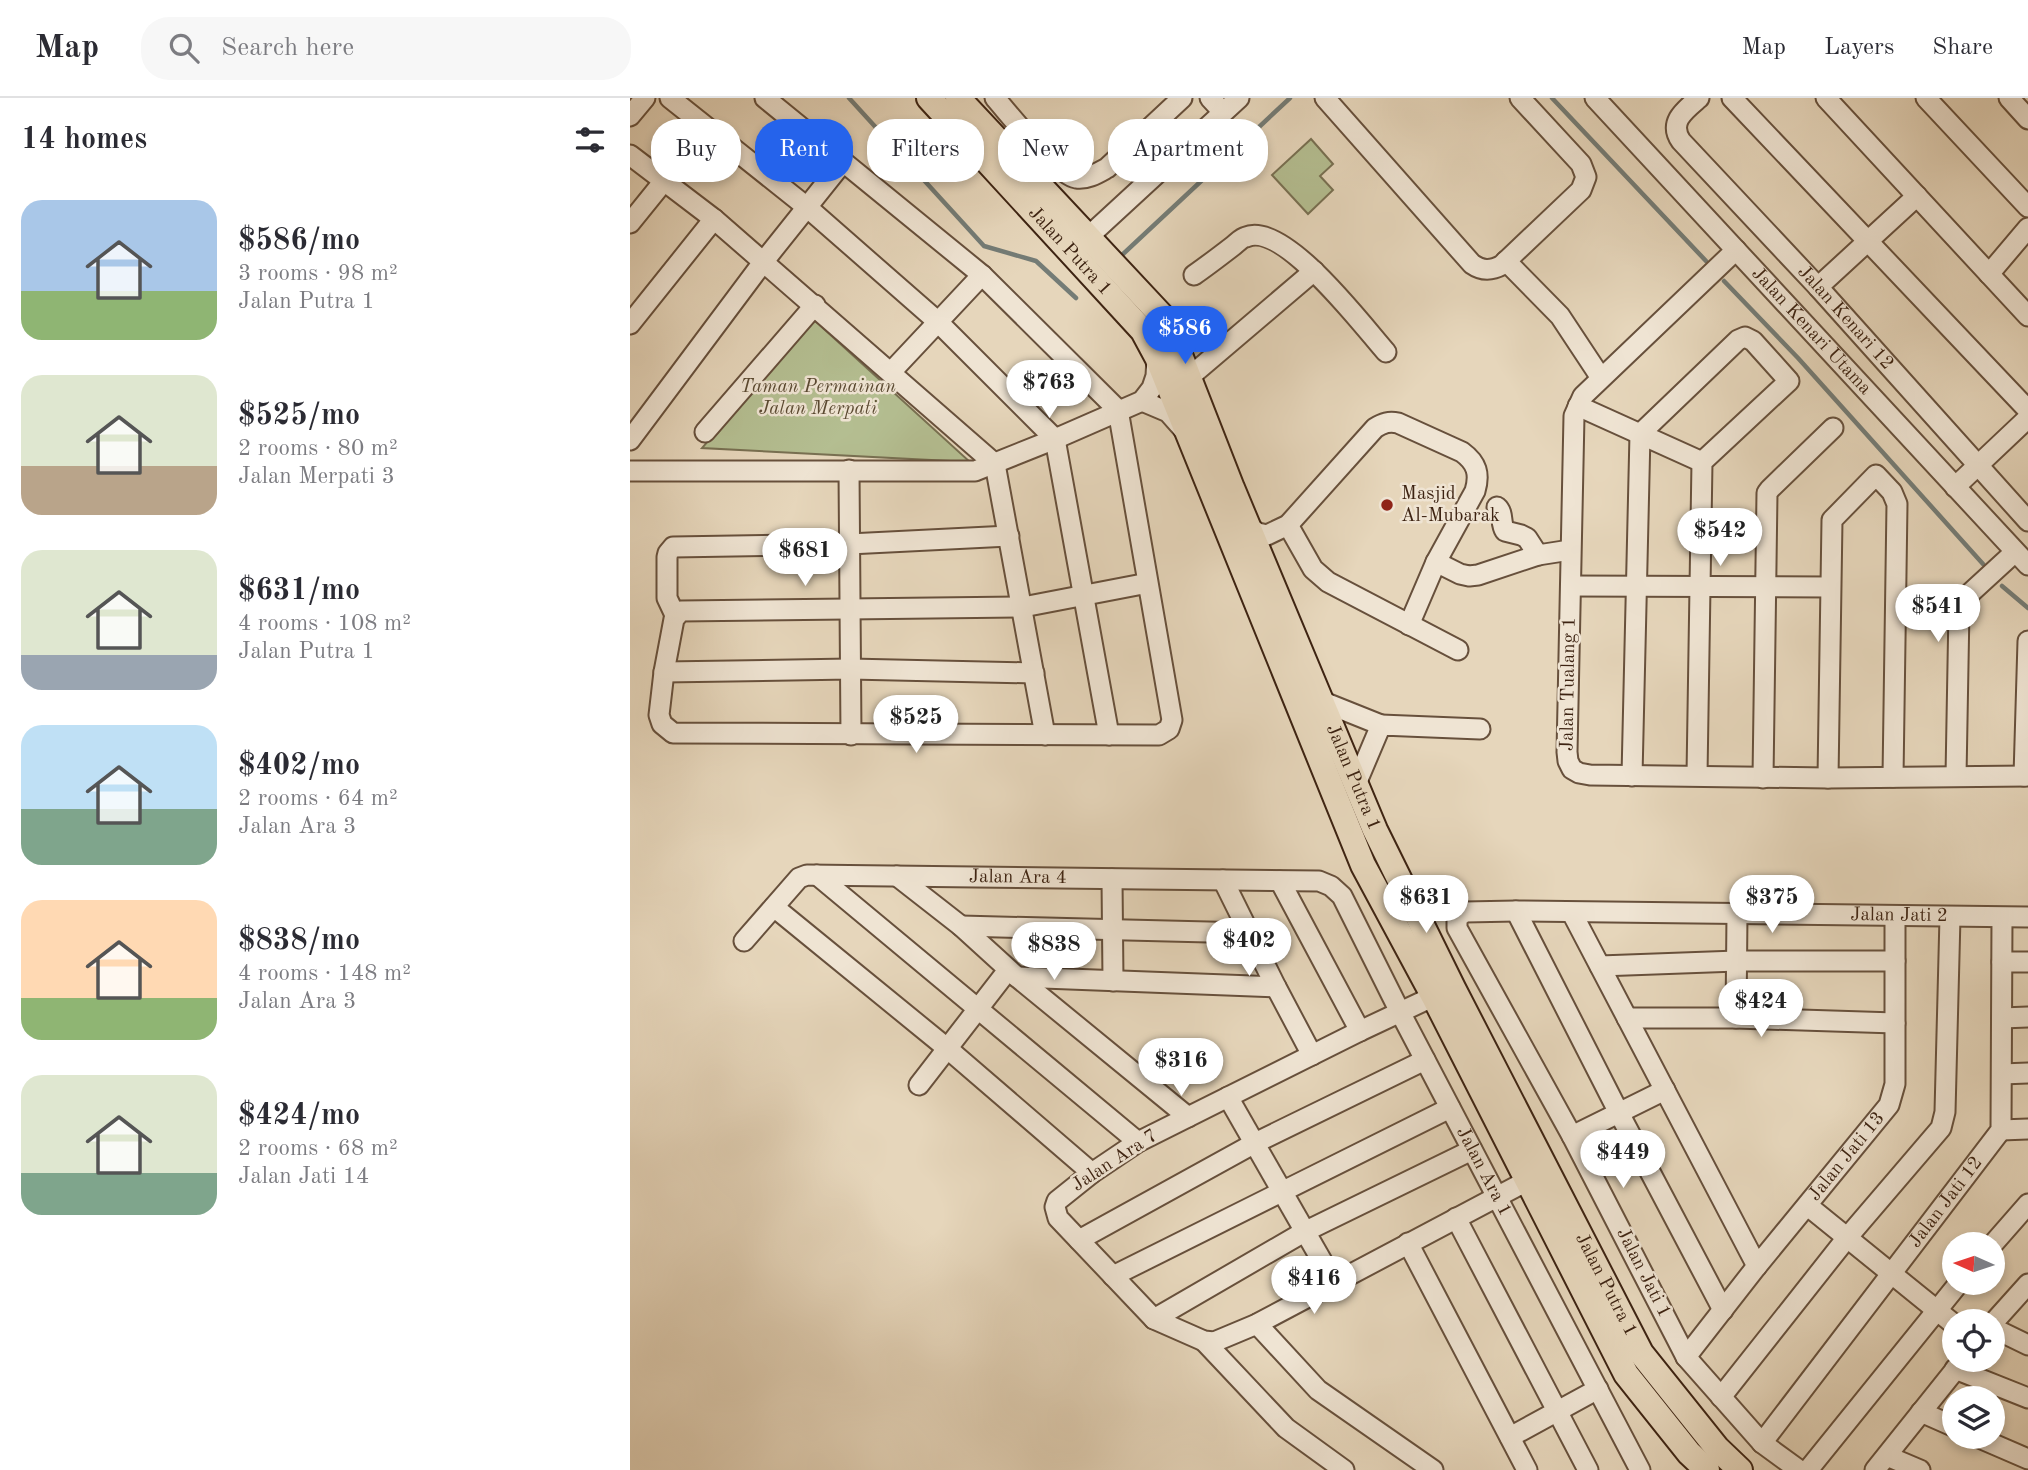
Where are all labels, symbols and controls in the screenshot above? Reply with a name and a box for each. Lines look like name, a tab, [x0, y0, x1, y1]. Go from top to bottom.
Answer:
search box	[141, 17, 631, 80]
icon: search	[165, 29, 203, 67]
text: Map	[35, 32, 99, 65]
text: Search here	[221, 35, 354, 61]
text: Map	[1742, 36, 1786, 60]
text: Layers	[1824, 36, 1894, 60]
text: Share	[1932, 36, 1993, 60]
chip: Buy	[651, 119, 741, 182]
chip: Rent	[755, 119, 853, 182]
chip: Filters	[867, 119, 984, 182]
chip: New	[998, 119, 1094, 182]
chip: Apartment	[1108, 119, 1268, 182]
icon: filters	[571, 121, 609, 159]
text: 14 homes	[21, 125, 147, 155]
street label: Jalan Putra 1	[1024, 203, 1115, 299]
text: $586/mo	[238, 226, 360, 256]
icon: home	[77, 228, 161, 312]
text: 3 rooms · 98 m²	[238, 262, 398, 285]
street label: Jalan Kenari 12	[1794, 262, 1897, 373]
street label: Jalan Kenari Utama	[1748, 264, 1875, 399]
text: Jalan Putra 1	[238, 290, 375, 313]
pin: $586	[1144, 306, 1226, 366]
text: $586	[1158, 317, 1212, 340]
pin: $763	[1008, 360, 1090, 420]
text: $763	[1022, 371, 1076, 394]
park label: Taman Permainan Jalan Merpati	[740, 378, 896, 419]
text: $525/mo	[238, 401, 360, 431]
icon: home	[77, 403, 161, 487]
text: 2 rooms · 80 m²	[238, 437, 398, 460]
text: Jalan Merpati 3	[238, 465, 395, 488]
place label: Masjid Al-Mubarak	[1401, 485, 1500, 526]
marker: Masjid Al-Mubarak	[1379, 497, 1395, 513]
pin: $542	[1679, 508, 1761, 568]
text: $542	[1693, 519, 1747, 542]
pin: $681	[764, 528, 846, 588]
text: $681	[778, 539, 832, 562]
text: $631/mo	[238, 576, 360, 606]
icon: home	[77, 578, 161, 662]
pin: $541	[1897, 584, 1979, 644]
text: $541	[1911, 595, 1965, 618]
text: 4 rooms · 108 m²	[238, 612, 411, 635]
street label: Jalan Tualang 1	[1558, 617, 1580, 751]
text: Jalan Putra 1	[238, 640, 375, 663]
pin: $525	[875, 696, 957, 755]
text: $525	[889, 706, 943, 729]
street label: Jalan Putra 1	[1322, 722, 1384, 833]
text: $402/mo	[238, 751, 360, 781]
icon: home	[77, 753, 161, 837]
text: 2 rooms · 64 m²	[238, 787, 398, 810]
text: Jalan Ara 3	[238, 815, 356, 838]
street label: Jalan Ara 4	[969, 867, 1067, 888]
pin: $631	[1385, 876, 1467, 935]
pin: $375	[1731, 876, 1813, 935]
text: $631	[1399, 886, 1453, 909]
text: $375	[1745, 886, 1799, 909]
street label: Jalan Jati 2	[1850, 905, 1948, 926]
pin: $402	[1208, 918, 1290, 978]
pin: $838	[1013, 922, 1095, 982]
text: $838/mo	[238, 926, 360, 956]
icon: home	[77, 928, 161, 1012]
text: $402	[1222, 929, 1276, 952]
text: $838	[1027, 933, 1081, 956]
text: 4 rooms · 148 m²	[238, 962, 411, 985]
pin: $424	[1720, 979, 1802, 1039]
text: Jalan Ara 3	[238, 990, 356, 1013]
text: $424	[1734, 990, 1788, 1013]
pin: $316	[1140, 1038, 1222, 1098]
text: $316	[1154, 1049, 1208, 1072]
text: $424/mo	[238, 1101, 360, 1131]
icon: home	[77, 1103, 161, 1187]
street label: Jalan Jati 13	[1805, 1108, 1889, 1205]
street label: Jalan Ara 1	[1453, 1124, 1515, 1219]
street label: Jalan Ara 7	[1069, 1126, 1161, 1196]
pin: $449	[1582, 1130, 1664, 1190]
text: 2 rooms · 68 m²	[238, 1137, 398, 1160]
text: $449	[1596, 1141, 1650, 1164]
street label: Jalan Jati 12	[1905, 1153, 1986, 1251]
text: Jalan Jati 14	[238, 1165, 369, 1188]
street label: Jalan Jati 1	[1612, 1225, 1674, 1321]
street label: Jalan Putra 1	[1572, 1230, 1640, 1339]
north arrow	[1942, 1232, 2006, 1295]
map controls	[1942, 1232, 2005, 1449]
pin: $416	[1273, 1256, 1355, 1316]
text: $416	[1287, 1267, 1341, 1290]
button: locate	[1942, 1309, 2005, 1372]
button: layers	[1942, 1386, 2005, 1449]

